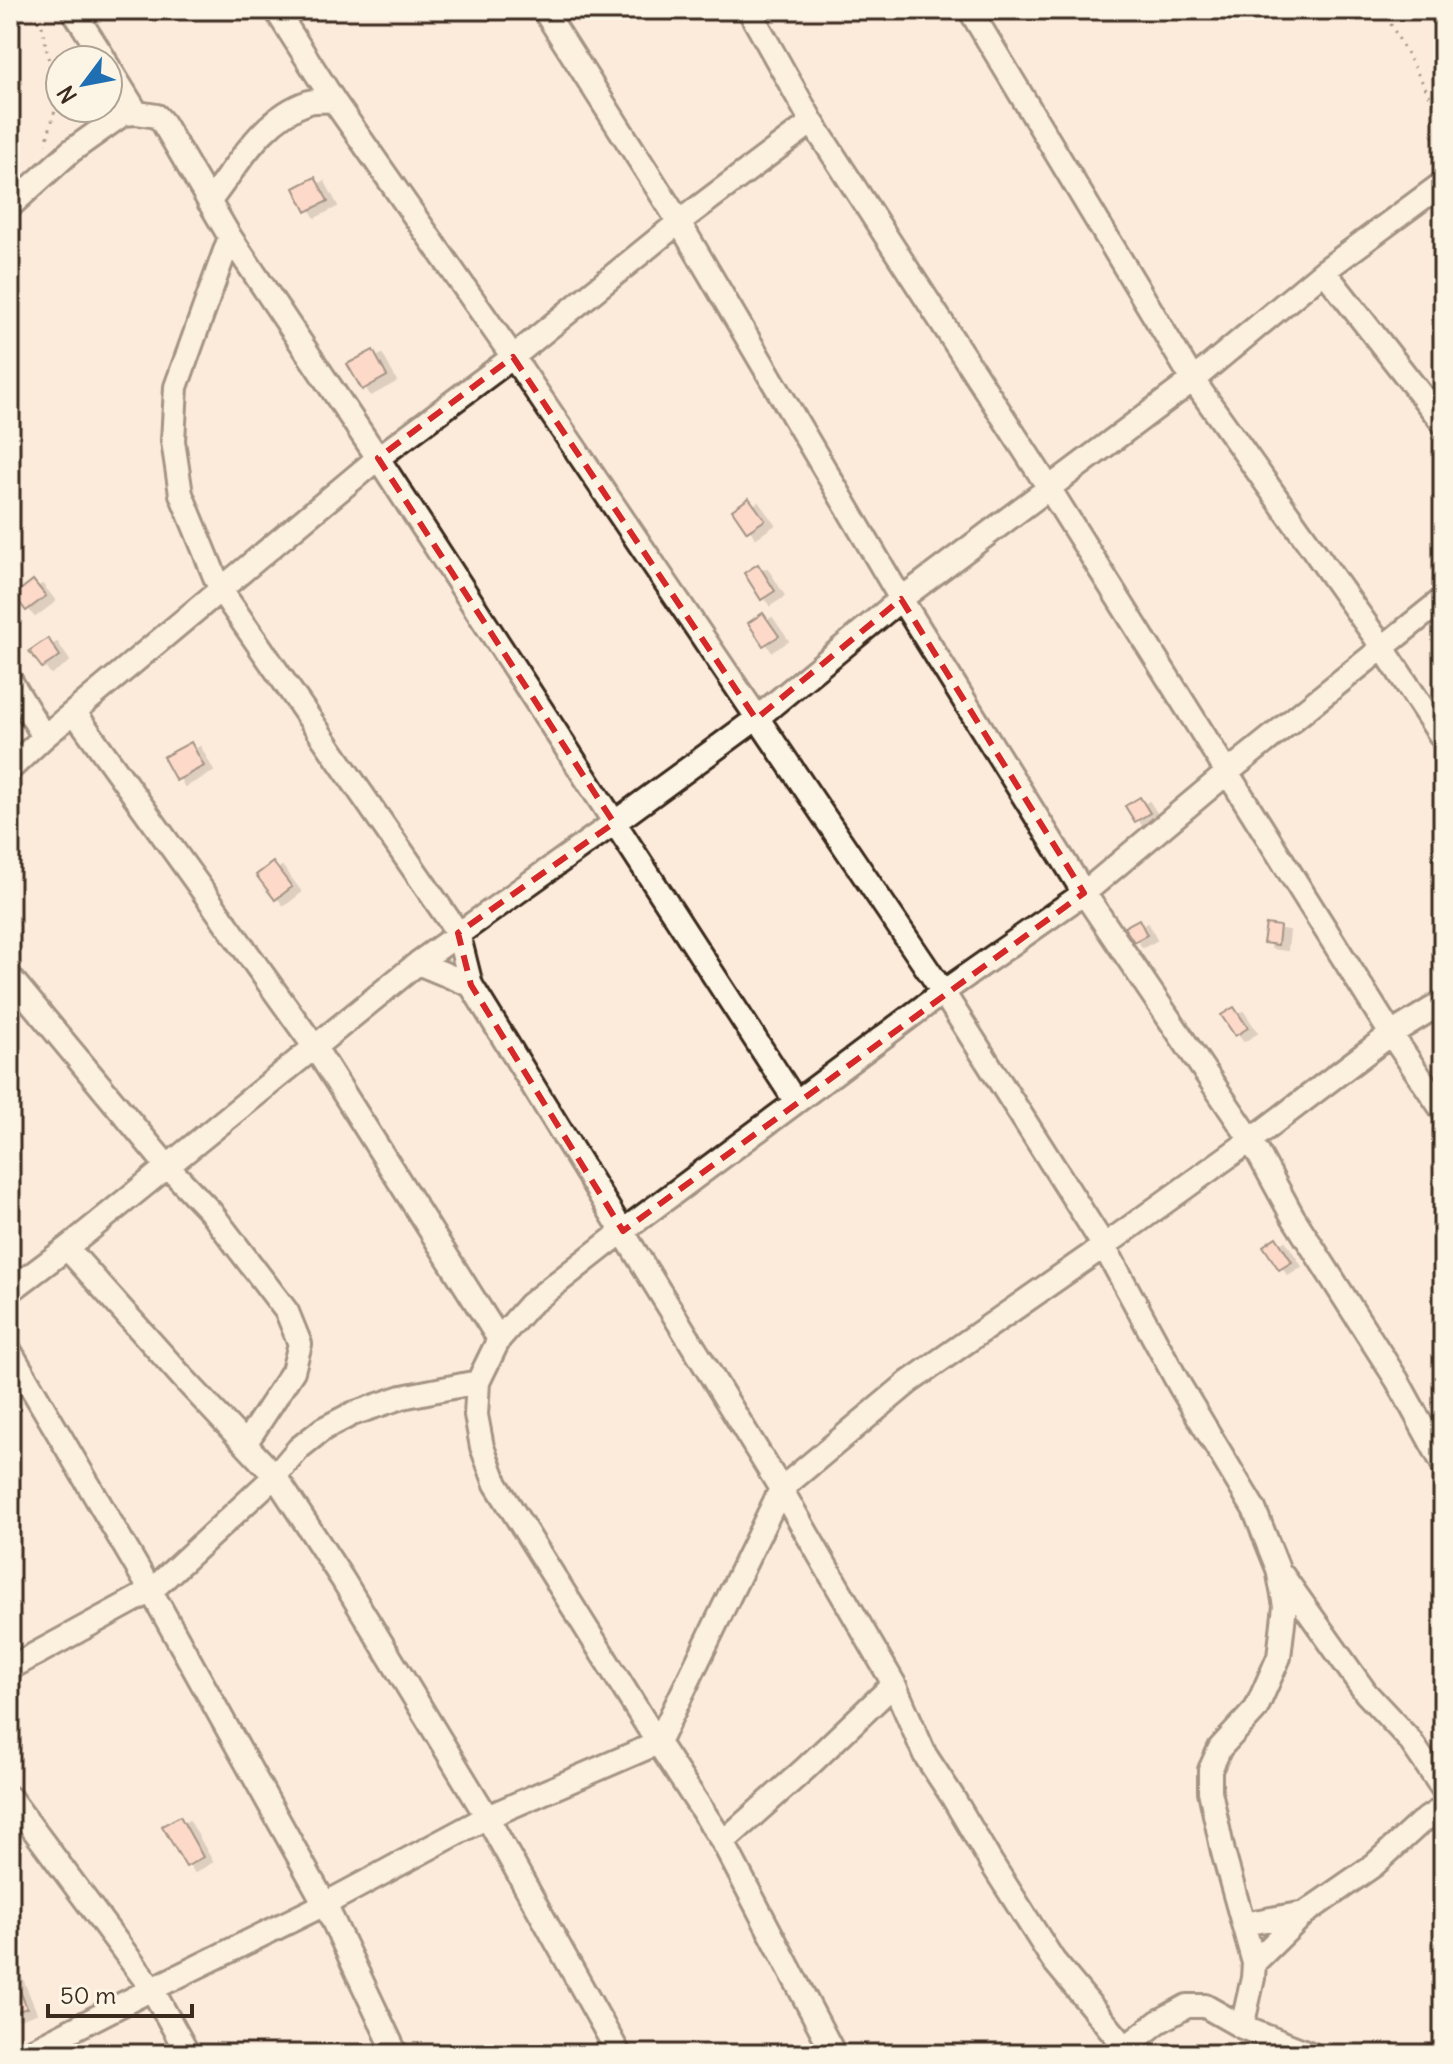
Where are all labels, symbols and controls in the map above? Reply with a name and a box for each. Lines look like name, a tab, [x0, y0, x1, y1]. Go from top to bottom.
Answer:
north arrow	[44, 44, 124, 124]
text: N	[51, 81, 83, 108]
scale bar	[48, 1968, 192, 2018]
text: 50 m	[60, 1980, 116, 2010]

